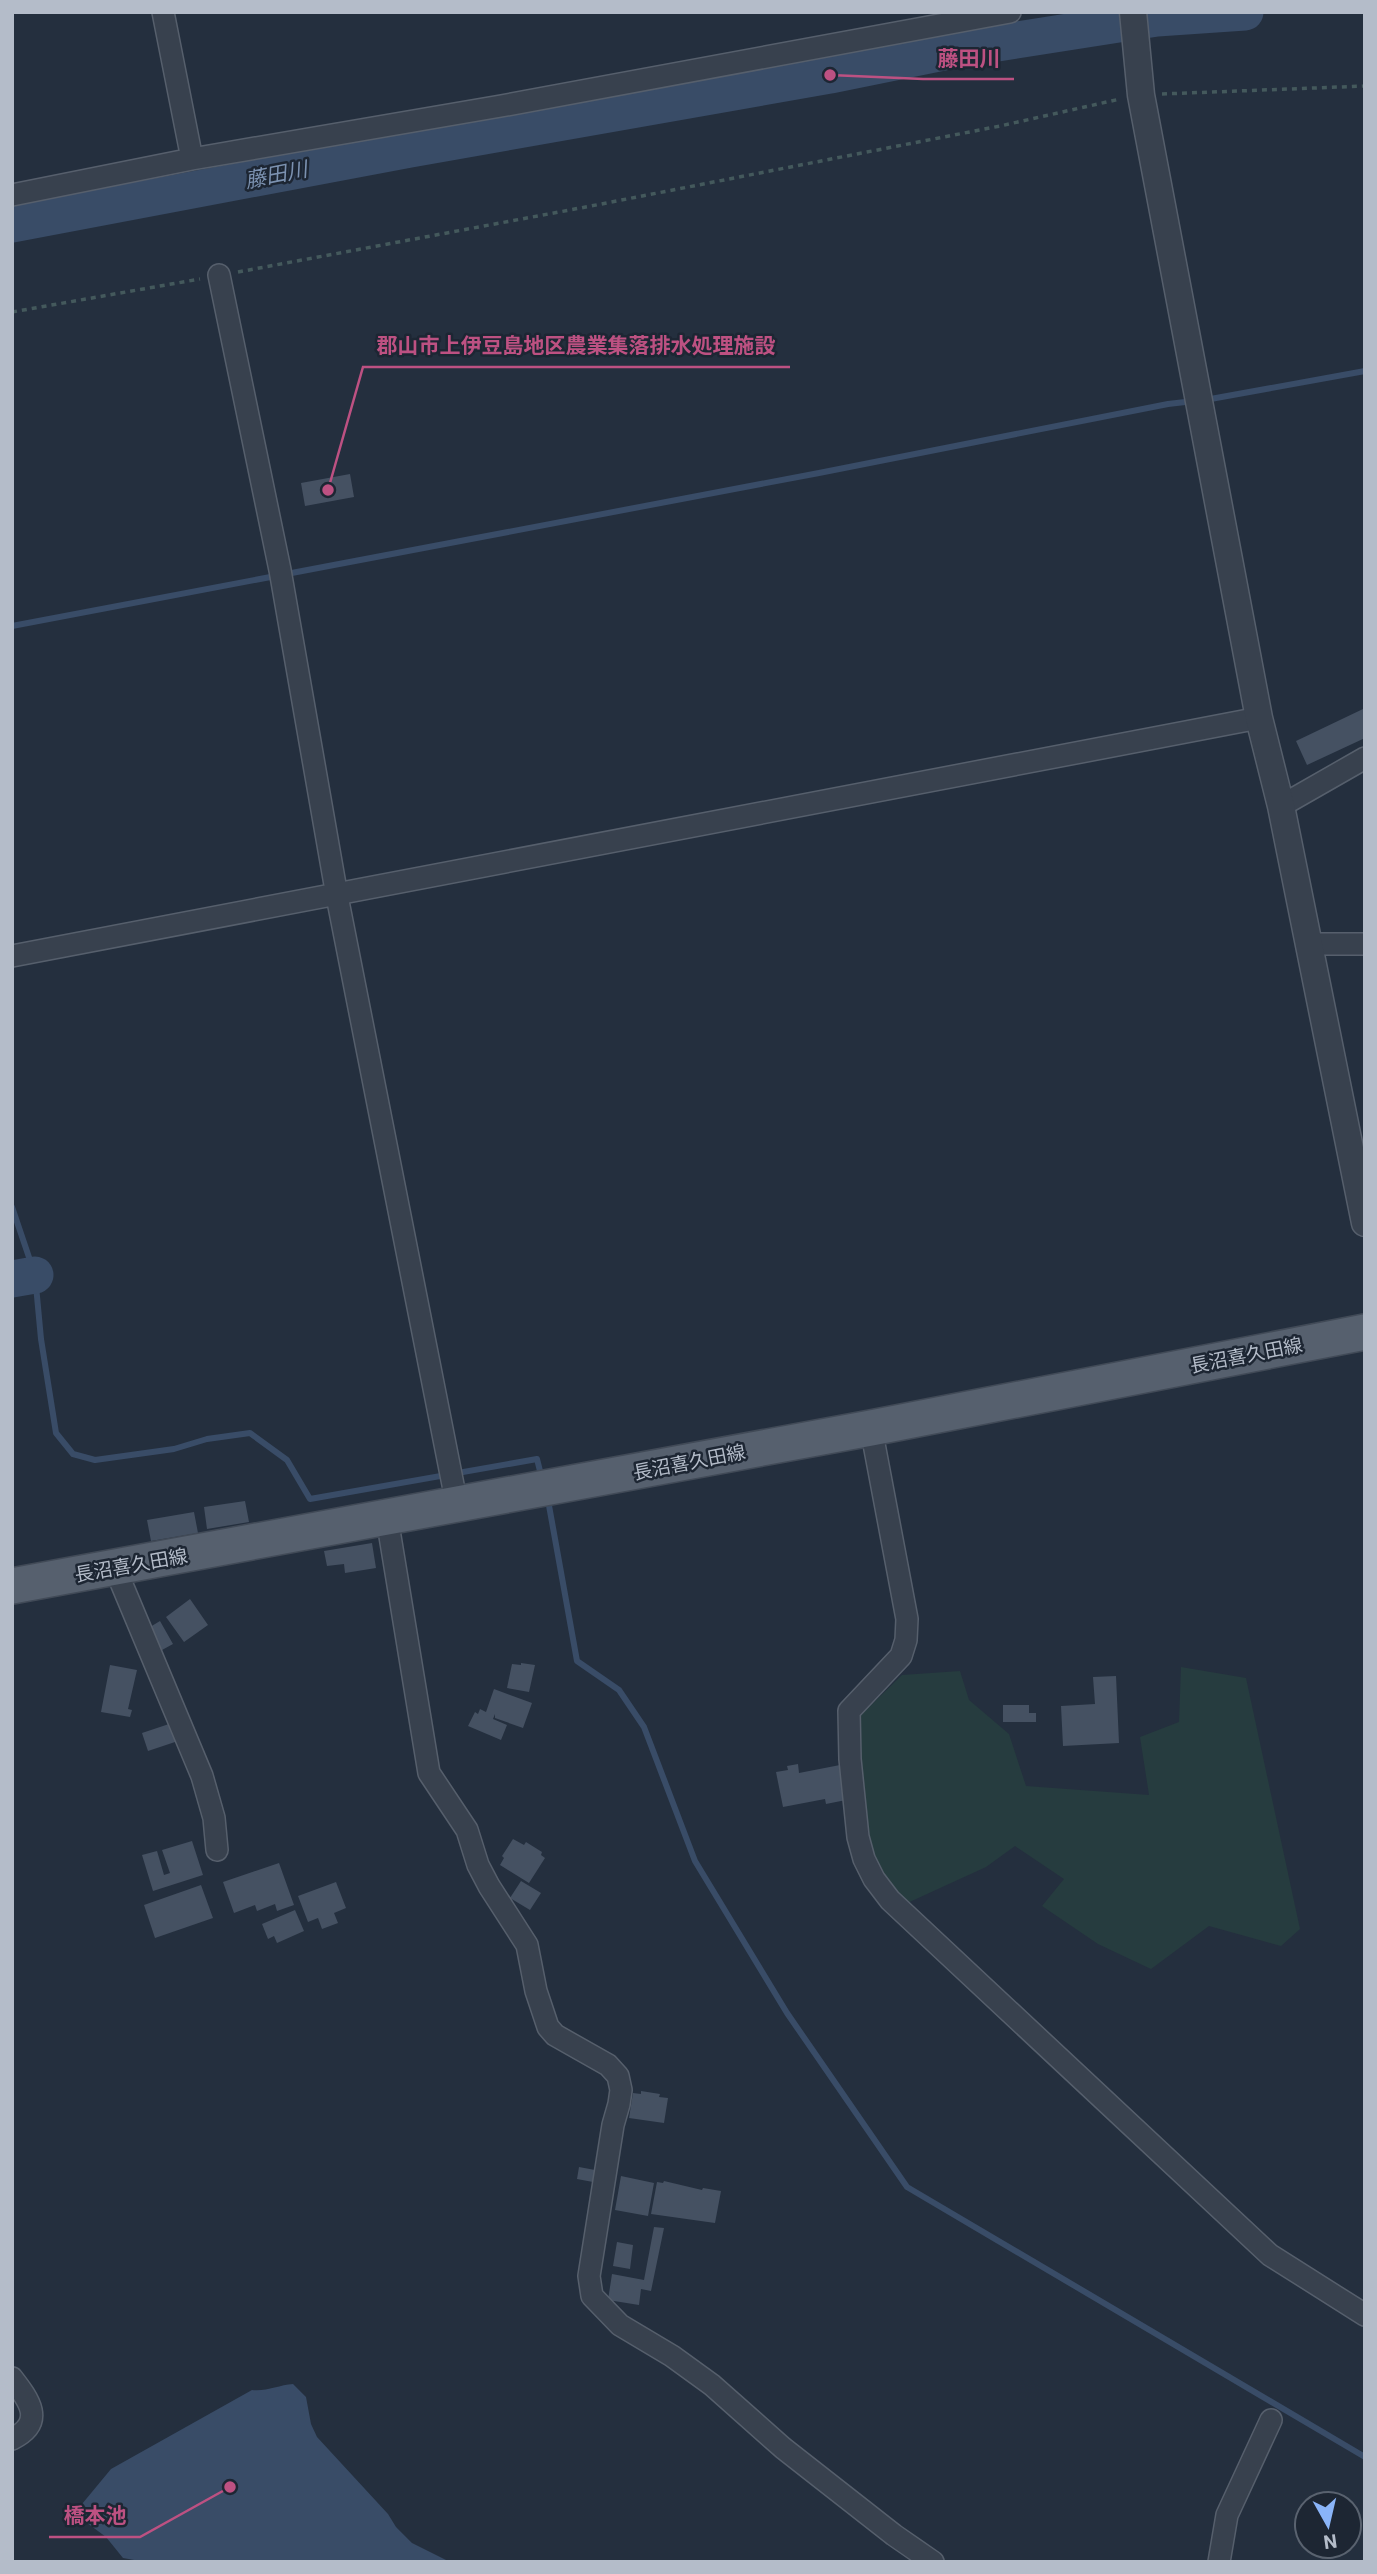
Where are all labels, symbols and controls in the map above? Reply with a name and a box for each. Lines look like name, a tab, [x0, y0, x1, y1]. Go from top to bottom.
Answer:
callout: 藤田川	[923, 37, 1014, 79]
text: 藤田川	[938, 47, 1001, 71]
water label: 藤田川	[243, 157, 311, 193]
callout: 郡山市上伊豆島地区農業集落排水処理施設	[363, 325, 790, 367]
text: 郡山市上伊豆島地区農業集落排水処理施設	[377, 334, 776, 358]
street label: 長沼喜久田線	[1188, 1333, 1304, 1378]
street label: 長沼喜久田線	[631, 1440, 747, 1485]
street label: 長沼喜久田線	[73, 1544, 189, 1587]
north arrow	[1293, 2490, 1363, 2560]
callout: 橋本池	[49, 2495, 140, 2537]
text: 橋本池	[64, 2504, 127, 2528]
text: N	[1322, 2529, 1339, 2554]

